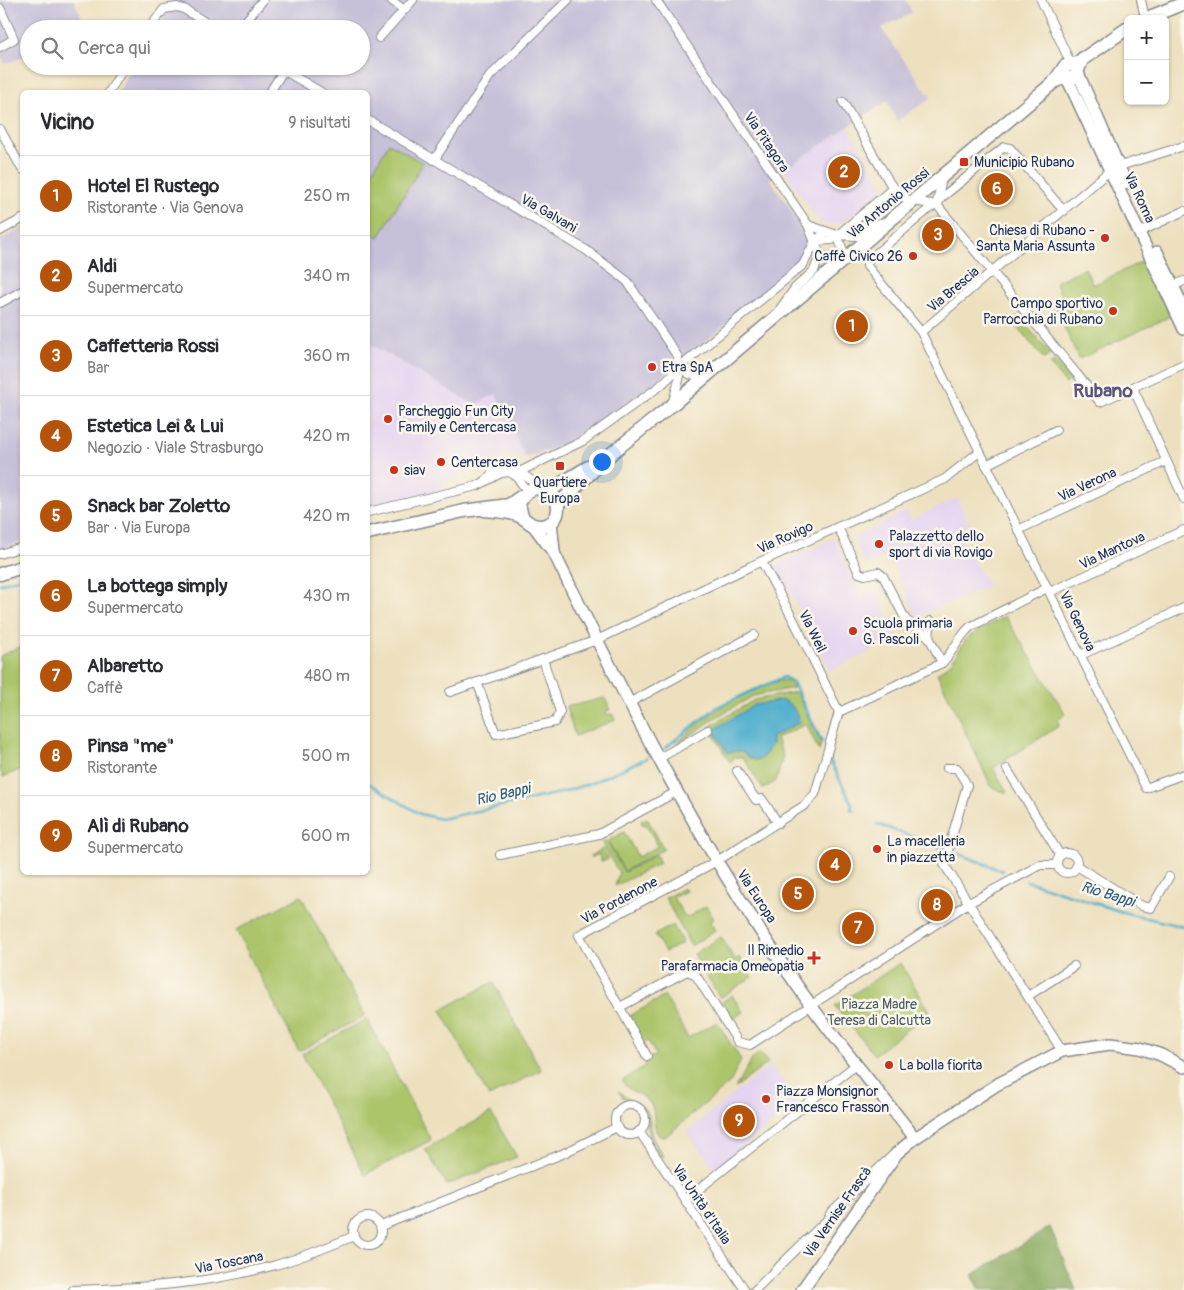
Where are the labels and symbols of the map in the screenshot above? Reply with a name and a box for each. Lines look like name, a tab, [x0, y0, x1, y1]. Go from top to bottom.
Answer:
street label: Via Pitagora	[740, 109, 793, 176]
pin: 2	[828, 153, 860, 191]
place label: Municipio Rubano	[974, 154, 1075, 171]
marker: Municipio Rubano	[958, 156, 970, 168]
street label: Via Antonio Rossi	[844, 164, 933, 243]
street label: Via Roma	[1120, 169, 1159, 226]
pin: 6	[981, 170, 1013, 208]
street label: Via Galvani	[517, 190, 580, 237]
pin: 3	[922, 216, 954, 254]
place label: Chiesa di Rubano - Santa Maria Assunta	[976, 222, 1095, 255]
marker: Chiesa di Rubano - Santa Maria Assunta	[1099, 232, 1111, 244]
place label: Caffè Civico 26	[814, 248, 903, 265]
marker: Caffè Civico 26	[907, 250, 919, 262]
street label: Via Brescia	[924, 263, 983, 316]
place label: Campo sportivo Parrocchia di Rubano	[983, 295, 1103, 328]
marker: Campo sportivo Parrocchia di Rubano	[1107, 305, 1119, 317]
pin: 1	[836, 307, 868, 345]
place label: Etra SpA	[662, 359, 713, 376]
marker: Etra SpA	[646, 361, 658, 373]
district label: Rubano	[1073, 379, 1134, 403]
place label: Parcheggio Fun City Family e Centercasa	[398, 403, 516, 436]
marker: Parcheggio Fun City Family e Centercasa	[382, 413, 394, 425]
your location	[589, 449, 615, 475]
place label: Centercasa	[451, 454, 518, 471]
marker: Centercasa	[435, 456, 447, 468]
marker: Quartiere Europa	[554, 460, 566, 472]
place label: siav	[404, 462, 426, 479]
marker: siav	[388, 464, 400, 476]
street label: Via Verona	[1055, 464, 1119, 505]
place label: Quartiere Europa	[533, 474, 587, 507]
street label: Via Rovigo	[755, 517, 816, 557]
place label: Palazzetto dello sport di via Rovigo	[889, 528, 993, 561]
street label: Via Mantova	[1077, 528, 1148, 573]
marker: Palazzetto dello sport di via Rovigo	[873, 538, 885, 550]
street label: Via Genova	[1056, 588, 1099, 654]
street label: Via Weil	[795, 607, 830, 655]
place label: Scuola primaria G. Pascoli	[863, 615, 952, 648]
marker: Scuola primaria G. Pascoli	[847, 625, 859, 637]
water label: Rio Bappi	[474, 779, 534, 810]
place label: La macelleria in piazzetta	[887, 833, 965, 866]
marker: La macelleria in piazzetta	[871, 843, 883, 855]
pin: 4	[819, 846, 851, 884]
street label: Via Europa	[733, 866, 780, 926]
street label: Via Pordenone	[578, 873, 661, 928]
pin: 5	[782, 875, 814, 913]
water label: Rio Bappi	[1079, 877, 1139, 912]
pin: 8	[921, 886, 953, 924]
pin: 7	[842, 909, 874, 947]
place label: Il Rimedio Parafarmacia Omeopatia	[661, 942, 804, 975]
marker: Il Rimedio Parafarmacia Omeopatia	[808, 952, 820, 964]
park label: Piazza Madre Teresa di Calcutta	[827, 996, 931, 1029]
place label: La bolla fiorita	[899, 1057, 982, 1074]
marker: La bolla fiorita	[883, 1059, 895, 1071]
place label: Piazza Monsignor Francesco Frasson	[776, 1083, 889, 1116]
marker: Piazza Monsignor Francesco Frasson	[760, 1093, 772, 1105]
pin: 9	[723, 1102, 755, 1140]
street label: Via Unità d'Italia	[668, 1161, 735, 1248]
street label: Via Vernise Frascà	[800, 1164, 875, 1261]
street label: Via Toscana	[194, 1248, 265, 1277]

